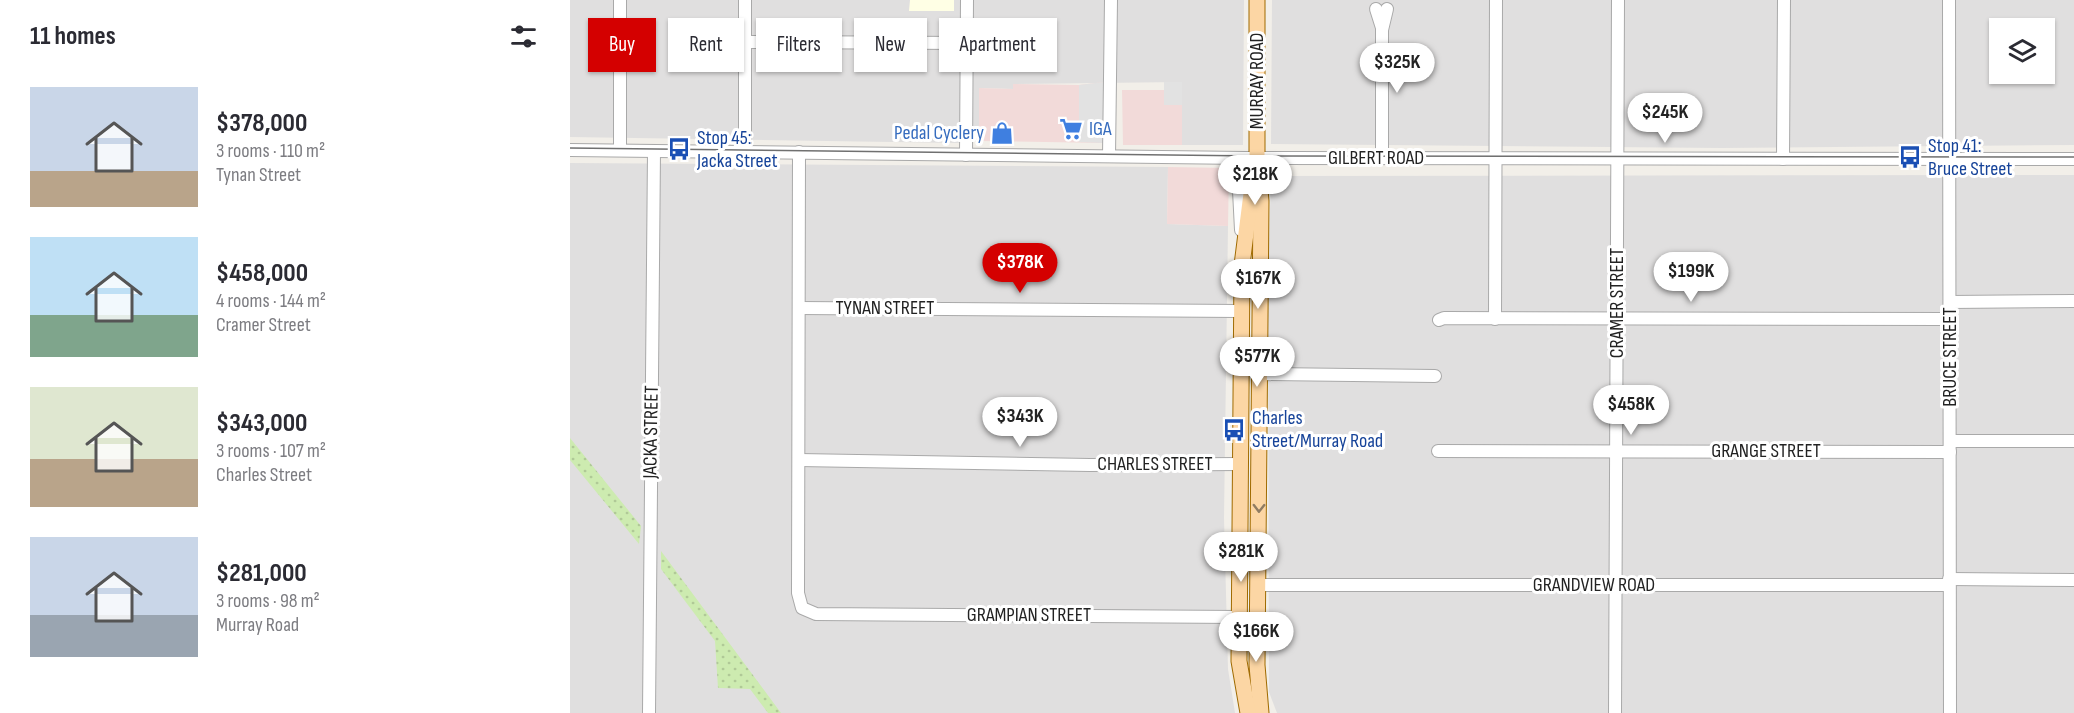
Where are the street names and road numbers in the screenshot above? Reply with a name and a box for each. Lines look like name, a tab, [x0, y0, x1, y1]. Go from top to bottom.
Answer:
street label: MURRAY ROAD	[1245, 33, 1269, 129]
street label: GILBERT ROAD	[1328, 146, 1424, 170]
street label: CRAMER STREET	[1605, 248, 1629, 358]
street label: TYNAN STREET	[836, 296, 934, 320]
street label: BRUCE STREET	[1938, 307, 1962, 407]
street label: JACKA STREET	[638, 385, 664, 480]
street label: GRANGE STREET	[1711, 439, 1821, 463]
street label: CHARLES STREET	[1097, 452, 1213, 476]
street label: GRANDVIEW ROAD	[1533, 573, 1655, 597]
street label: GRAMPIAN STREET	[967, 603, 1091, 627]

